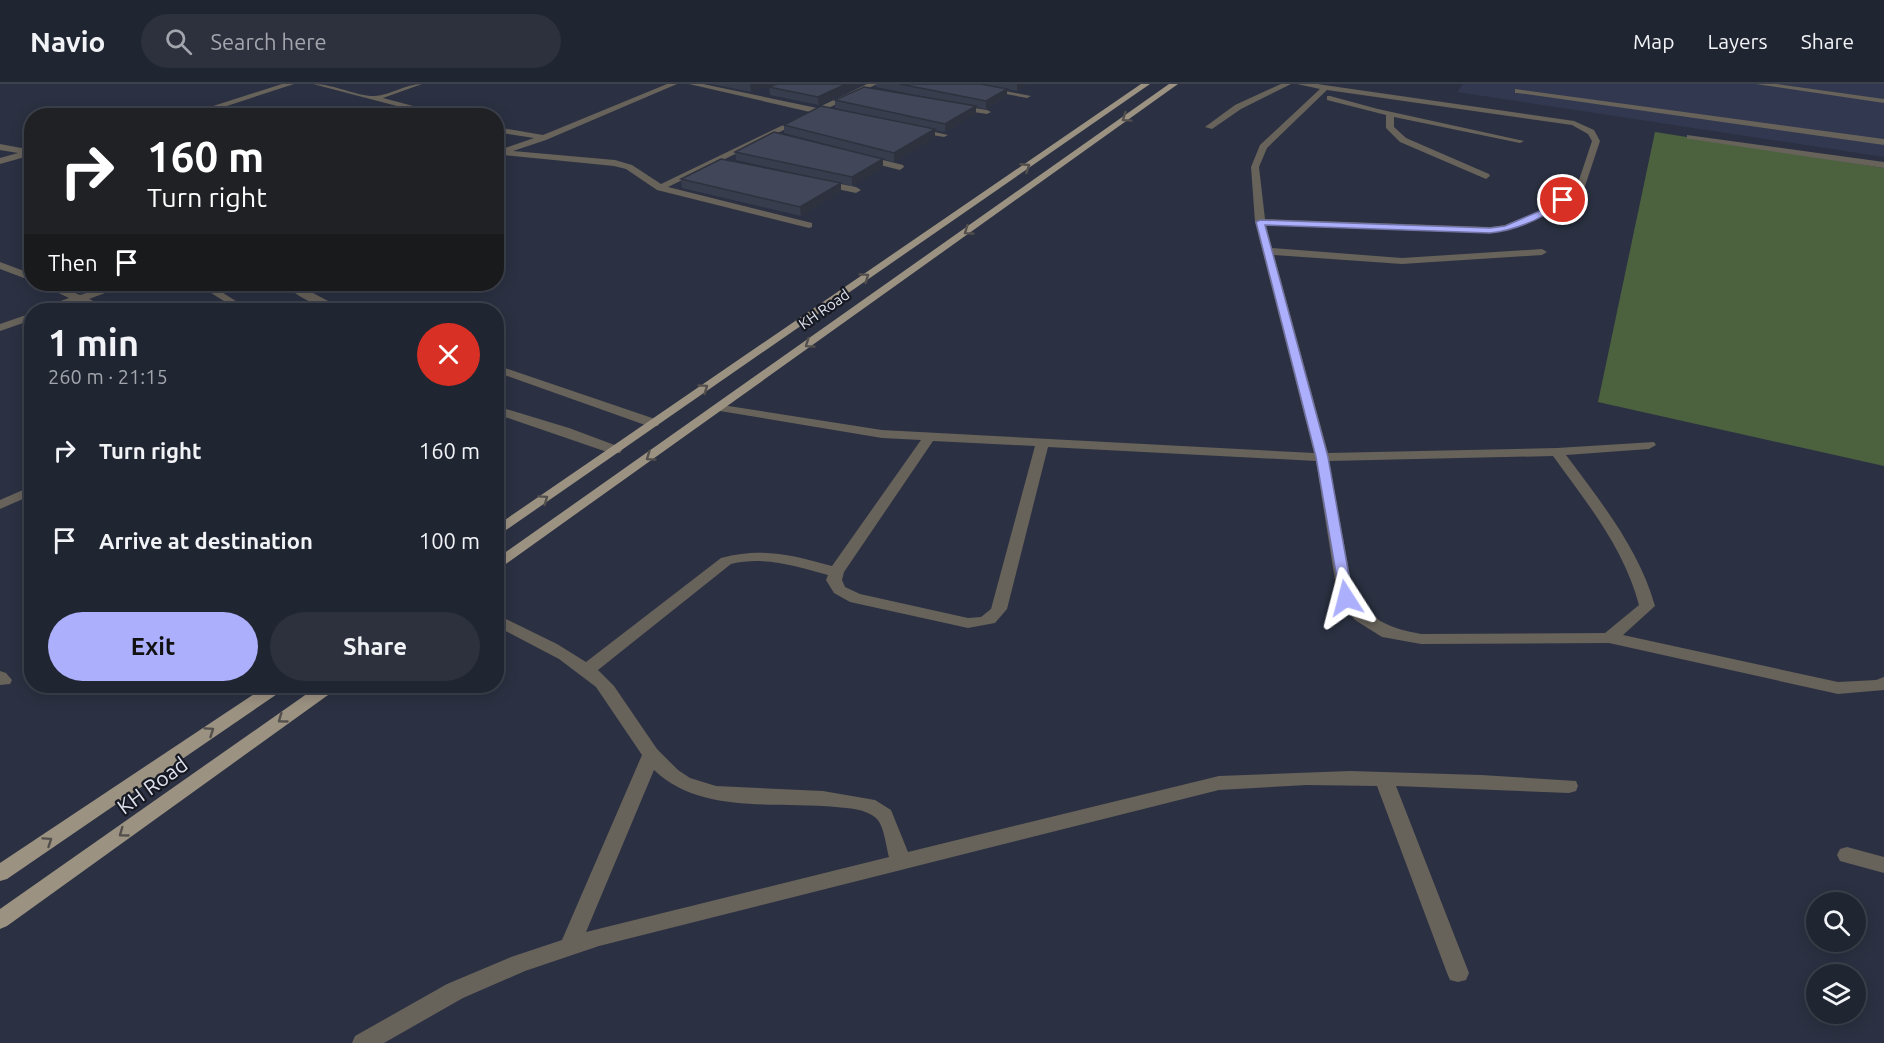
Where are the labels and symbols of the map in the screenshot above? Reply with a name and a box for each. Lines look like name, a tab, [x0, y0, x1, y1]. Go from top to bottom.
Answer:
one-way arrow	[1122, 111, 1133, 122]
one-way arrow	[1019, 163, 1030, 174]
pin	[1537, 174, 1588, 225]
one-way arrow	[963, 224, 974, 235]
one-way arrow	[858, 273, 869, 284]
street label: KH Road	[796, 286, 852, 332]
one-way arrow	[804, 337, 815, 348]
one-way arrow	[698, 384, 709, 395]
one-way arrow	[645, 450, 656, 461]
one-way arrow	[538, 495, 549, 506]
position arrow	[1314, 566, 1378, 630]
one-way arrow	[277, 712, 288, 723]
one-way arrow	[203, 727, 214, 738]
street label: KH Road	[112, 752, 192, 818]
one-way arrow	[118, 826, 129, 837]
one-way arrow	[42, 837, 53, 848]

